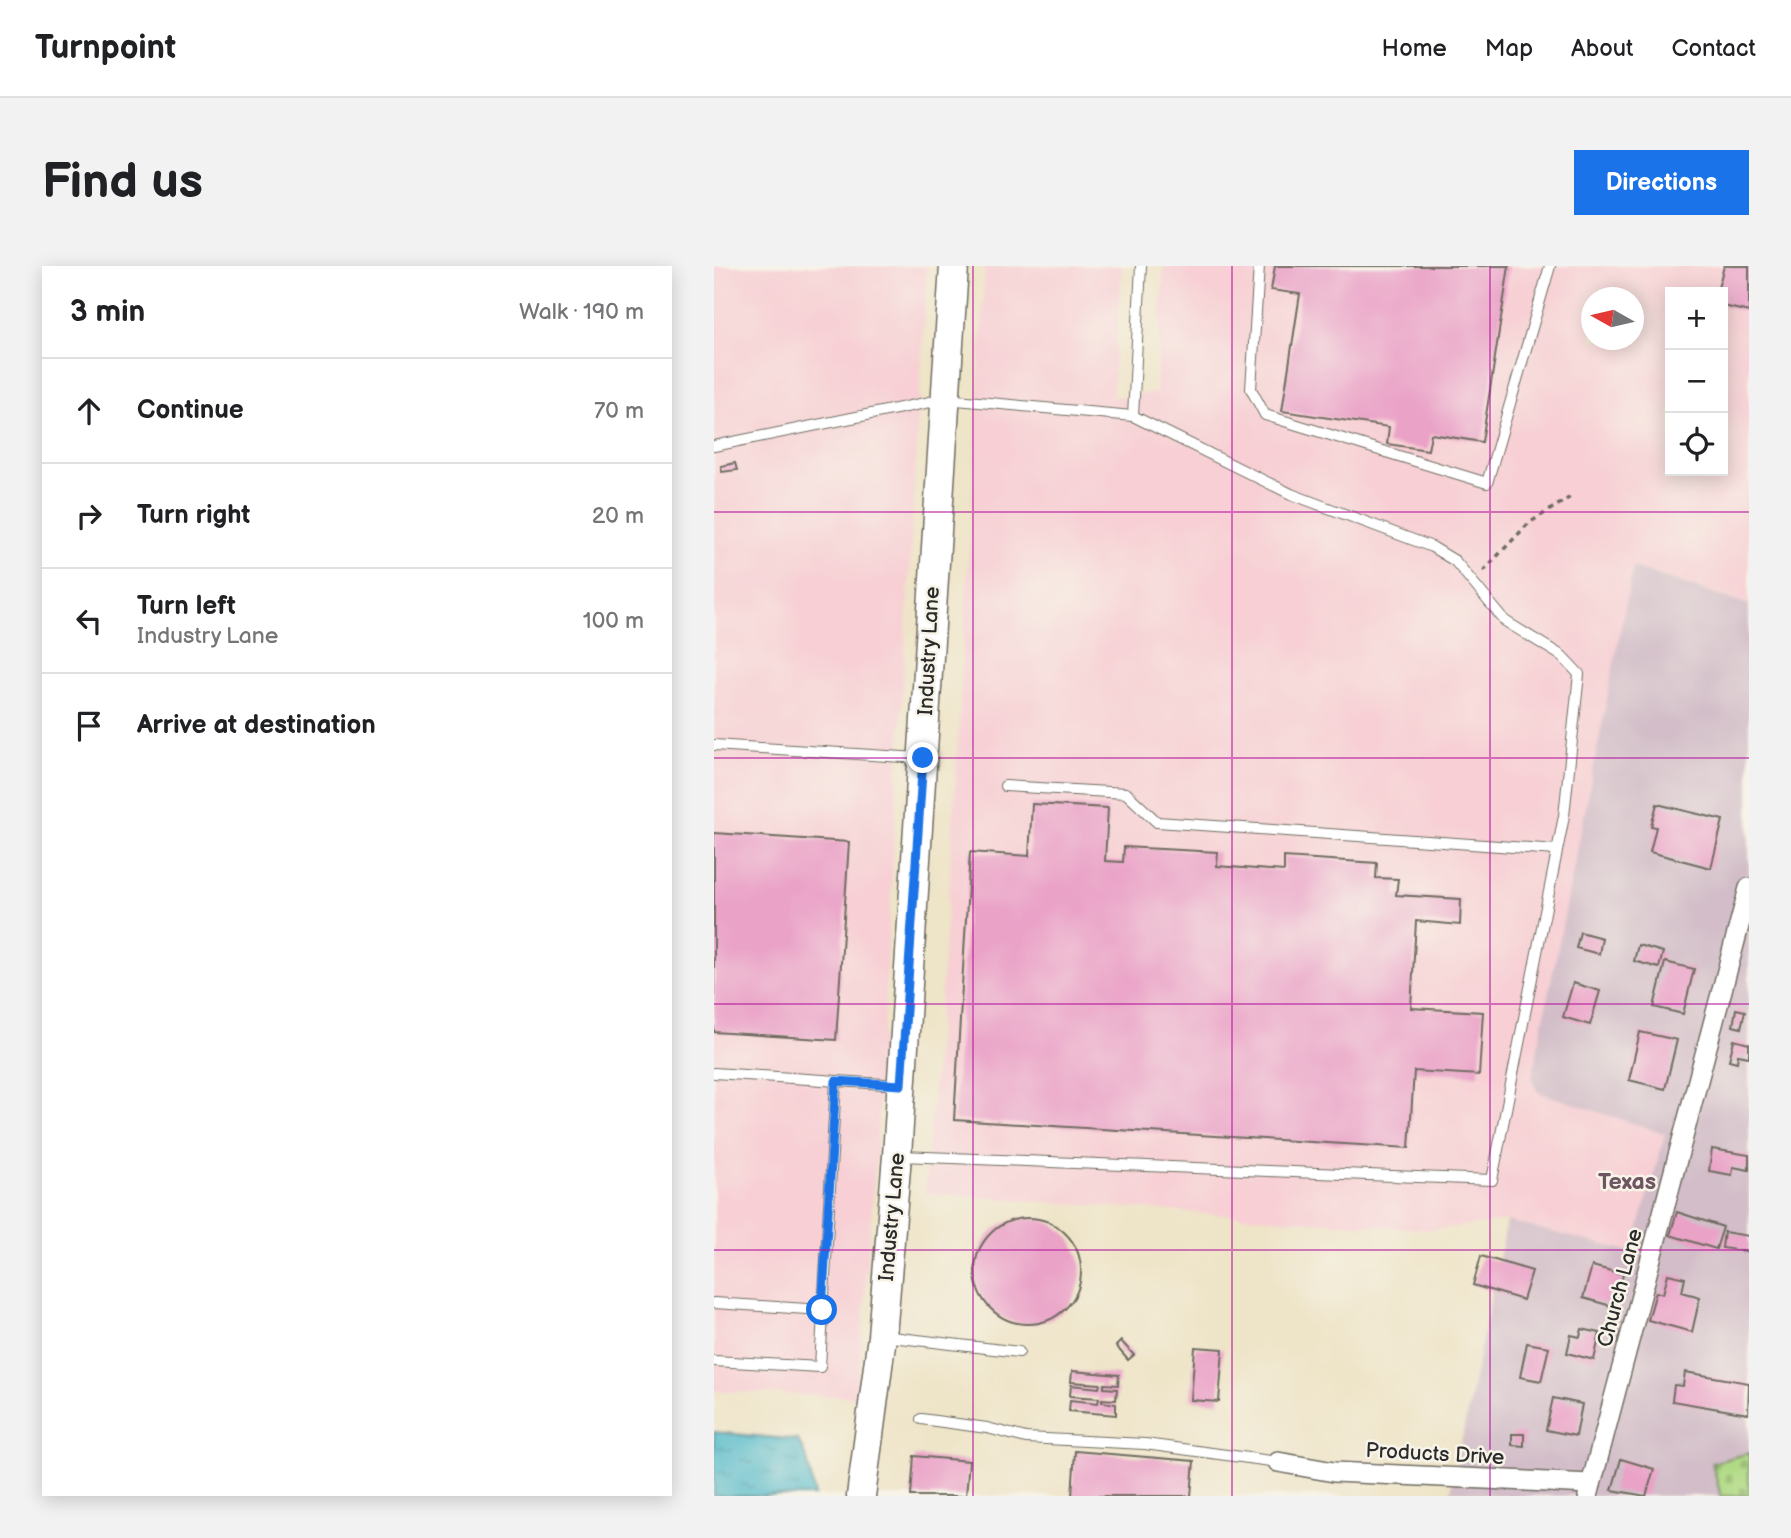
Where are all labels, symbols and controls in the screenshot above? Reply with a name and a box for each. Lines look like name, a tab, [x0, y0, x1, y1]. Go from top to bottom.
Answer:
text: Turnpoint	[35, 28, 176, 68]
text: Home	[1382, 34, 1447, 63]
text: Map	[1485, 34, 1533, 63]
text: About	[1571, 34, 1633, 63]
text: Contact	[1671, 34, 1756, 63]
button: Directions	[1574, 150, 1749, 215]
text: Find us	[42, 153, 203, 212]
north arrow	[1581, 287, 1644, 350]
map controls	[1665, 287, 1728, 476]
button: +	[1665, 287, 1728, 350]
text: 3 min	[70, 294, 145, 330]
text: Walk · 190 m	[519, 298, 644, 326]
button: −	[1665, 350, 1728, 413]
icon: ahead	[70, 392, 108, 430]
text: Continue	[137, 395, 244, 426]
text: 70 m	[594, 397, 644, 425]
button: locate	[1665, 413, 1728, 476]
icon: right	[70, 497, 108, 535]
text: Turn right	[137, 500, 250, 531]
text: 20 m	[592, 502, 644, 530]
street label: Industry Lane	[913, 586, 945, 716]
text: Turn left	[137, 591, 236, 622]
icon: left	[70, 602, 108, 640]
text: 100 m	[583, 607, 644, 635]
text: Industry Lane	[137, 622, 278, 650]
icon: arrive	[70, 707, 108, 745]
text: Arrive at destination	[137, 710, 376, 741]
route end	[907, 742, 938, 773]
street label: Industry Lane	[874, 1152, 910, 1282]
district label: Texas	[1598, 1168, 1656, 1196]
street label: Church Lane	[1592, 1226, 1648, 1350]
route start	[806, 1294, 837, 1325]
street label: Products Drive	[1365, 1438, 1505, 1470]

